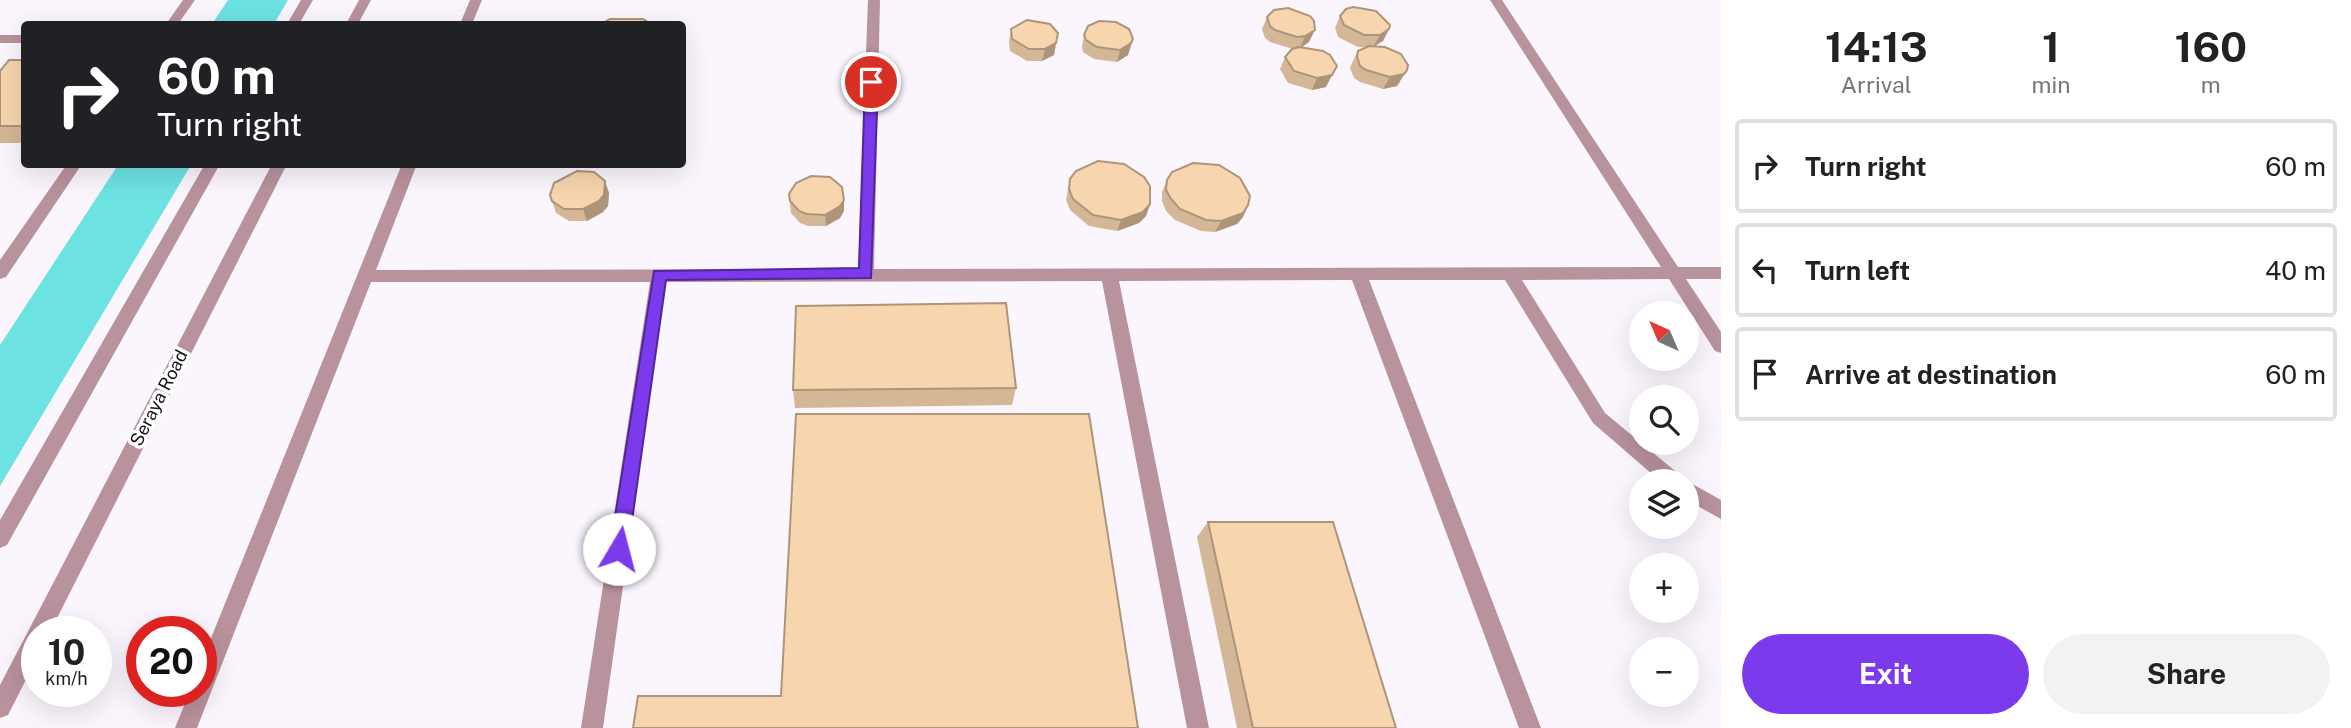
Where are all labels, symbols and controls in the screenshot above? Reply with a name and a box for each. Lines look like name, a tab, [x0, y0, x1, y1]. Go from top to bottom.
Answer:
text: 14:13	[1825, 22, 1928, 71]
text: 1	[2042, 22, 2060, 71]
text: 160	[2174, 22, 2247, 71]
text: 60 m	[157, 47, 276, 105]
icon: right	[42, 49, 133, 140]
pin	[841, 52, 901, 112]
icon: arrive	[852, 63, 890, 101]
text: Arrival	[1841, 71, 1912, 98]
text: min	[2032, 71, 2071, 98]
text: m	[2201, 71, 2221, 98]
text: Turn right	[157, 106, 302, 143]
icon: right	[1746, 147, 1784, 185]
text: Turn right	[1805, 151, 1927, 182]
text: 60 m	[2265, 151, 2326, 182]
icon: left	[1746, 251, 1784, 289]
text: Turn left	[1805, 255, 1910, 286]
text: 40 m	[2265, 255, 2326, 286]
north arrow	[1629, 301, 1699, 371]
map controls	[1629, 301, 1699, 707]
street label: Seraya Road	[125, 346, 192, 449]
icon: arrive	[1746, 355, 1784, 393]
text: Arrive at destination	[1805, 359, 2057, 390]
text: 60 m	[2265, 359, 2326, 390]
button: search	[1629, 385, 1699, 455]
button: layers	[1629, 469, 1699, 539]
position arrow	[582, 512, 656, 586]
button: +	[1629, 553, 1699, 623]
speed limit sign: 20	[126, 616, 217, 707]
text: 10	[48, 632, 85, 673]
button: Exit	[1742, 634, 2029, 714]
button: Share	[2043, 634, 2330, 714]
button: −	[1629, 637, 1699, 707]
text: km/h	[45, 668, 88, 689]

